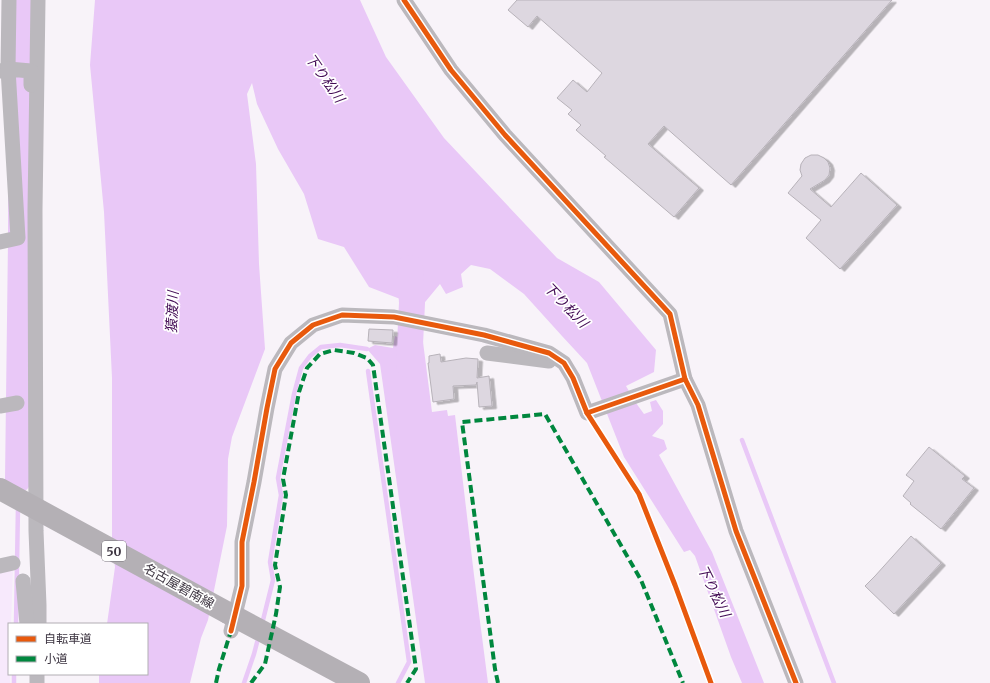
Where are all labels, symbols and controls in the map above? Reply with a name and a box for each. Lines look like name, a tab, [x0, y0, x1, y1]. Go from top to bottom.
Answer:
water label: 下り松川	[302, 50, 350, 108]
water label: 下り松川	[540, 279, 593, 333]
water label: 猿渡川	[162, 289, 182, 333]
road number: 50	[102, 541, 126, 561]
street label: 名古屋碧南線	[141, 560, 217, 612]
water label: 下り松川	[694, 562, 735, 622]
legend	[8, 623, 148, 675]
text: 自転車道	[44, 631, 92, 646]
text: 小道	[44, 651, 68, 666]

